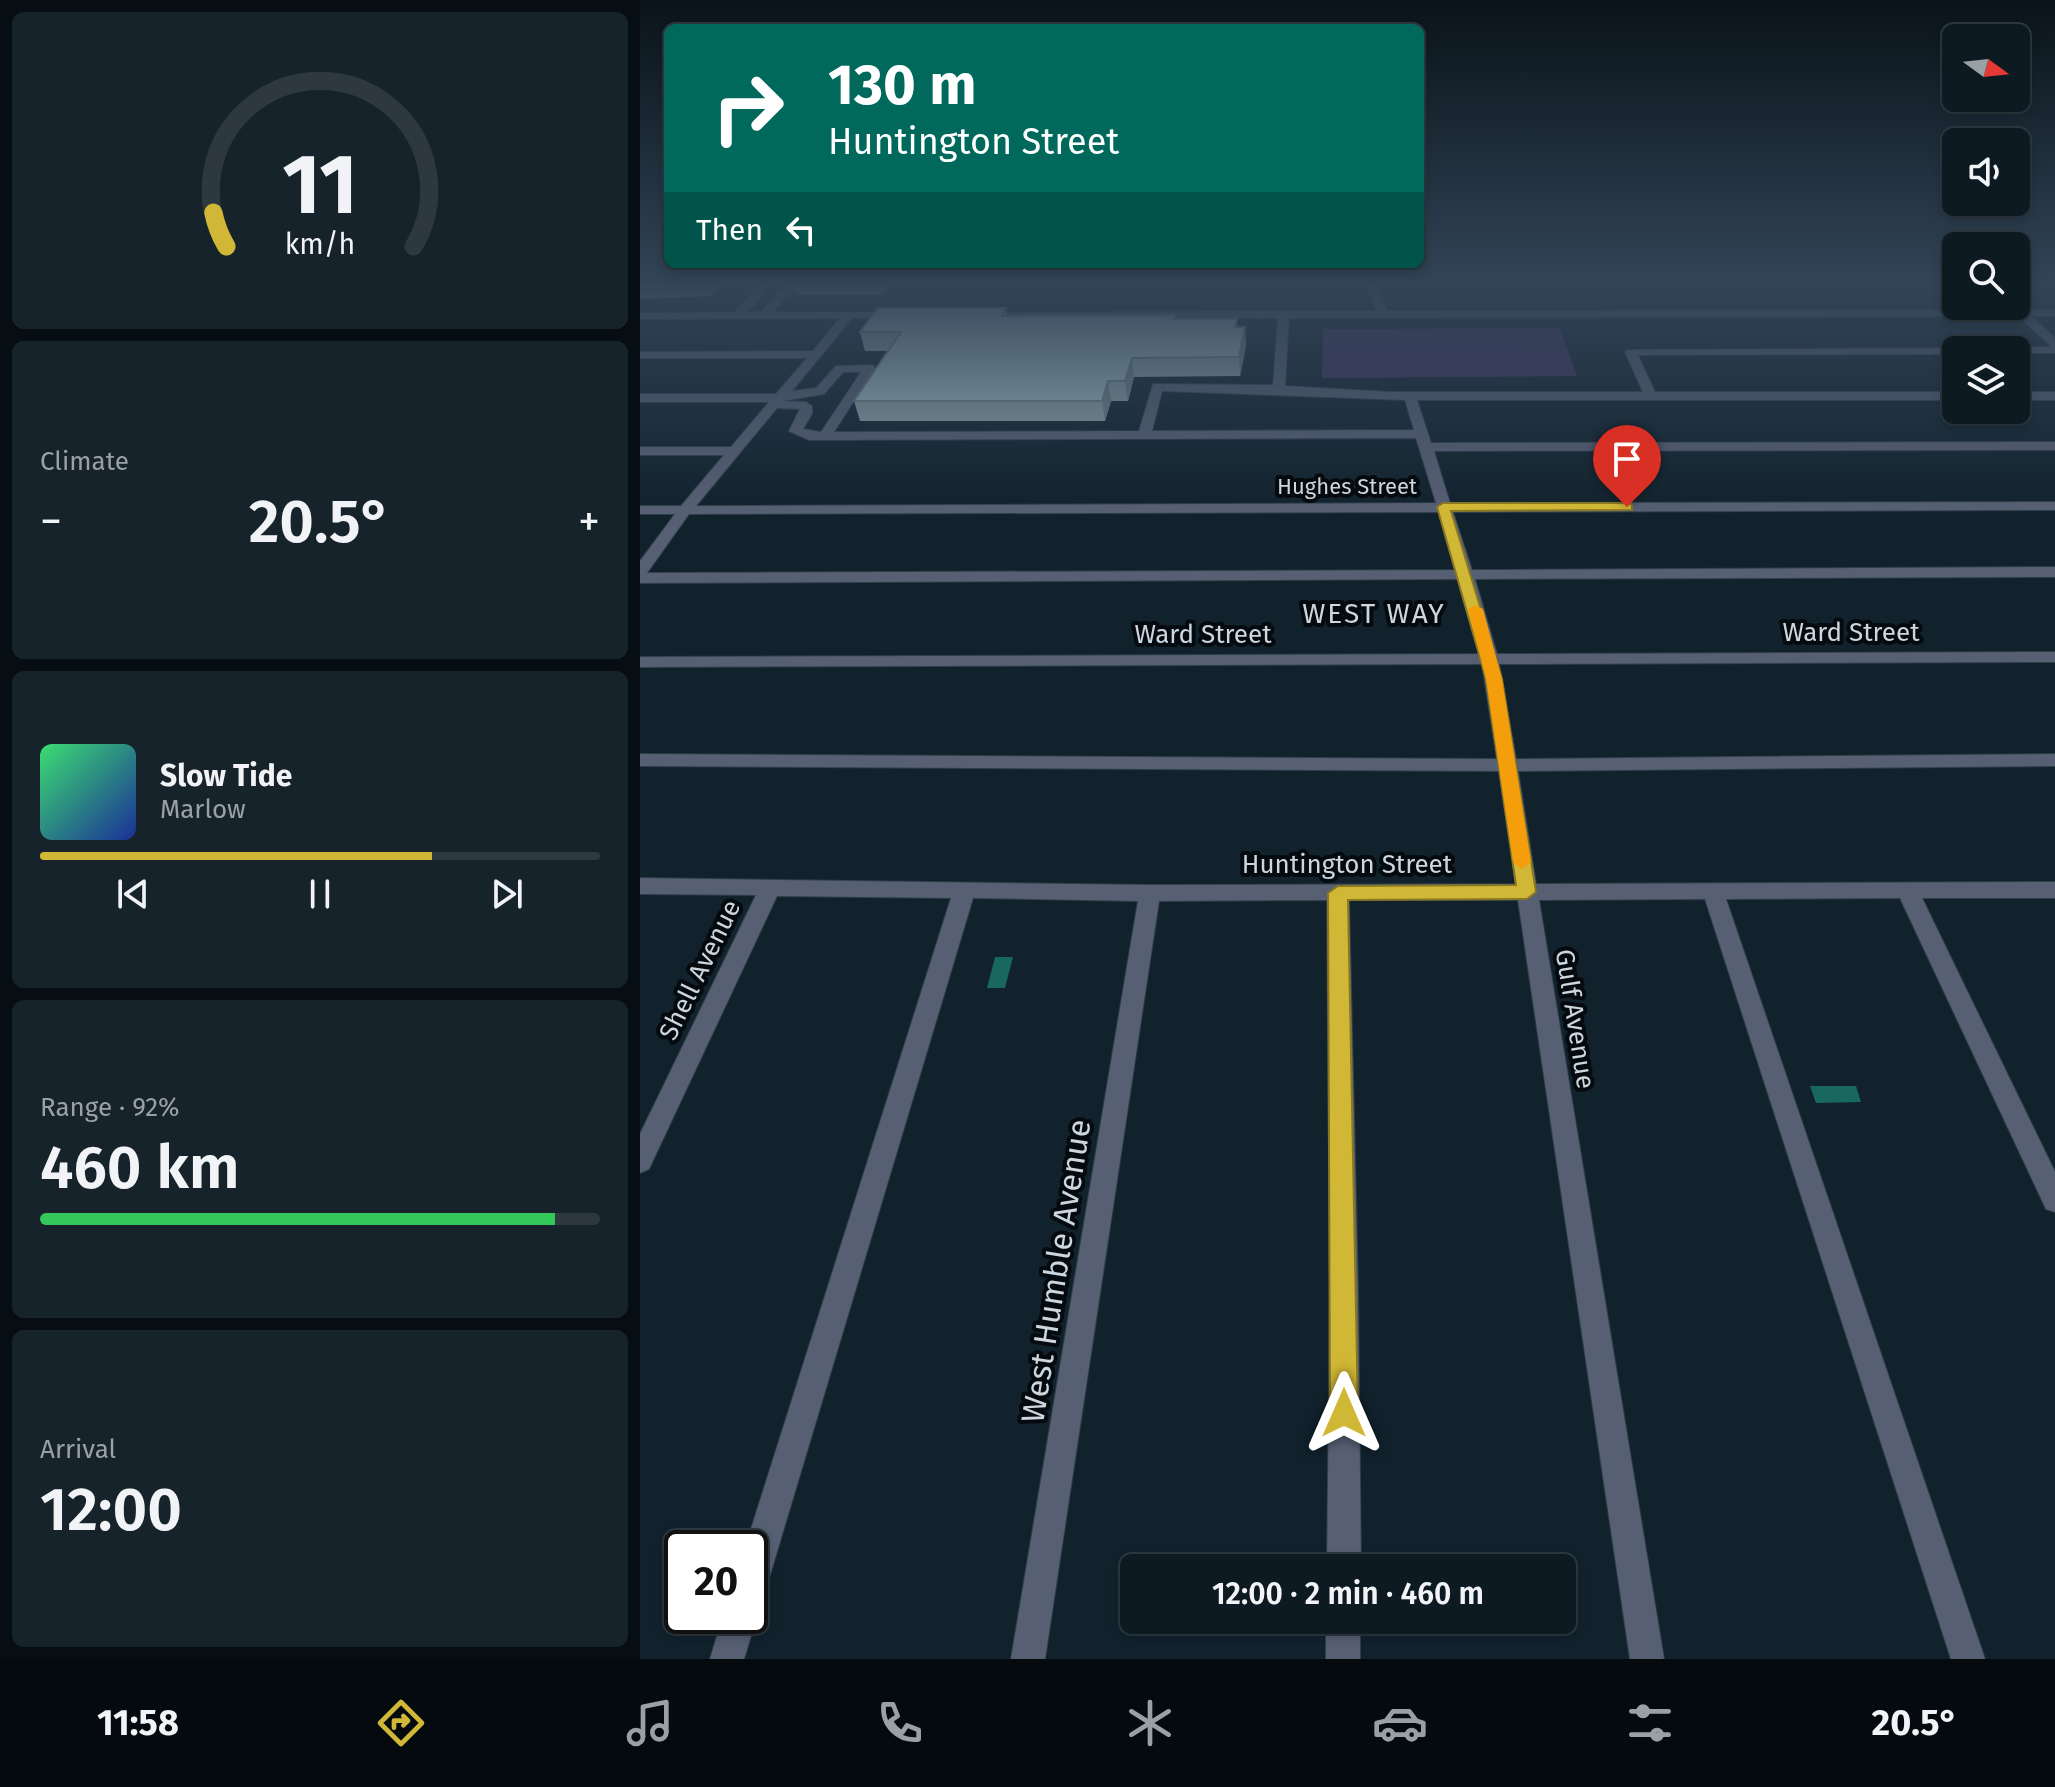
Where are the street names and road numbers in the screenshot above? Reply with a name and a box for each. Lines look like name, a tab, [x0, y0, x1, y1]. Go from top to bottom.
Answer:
street label: Hughes Street	[1277, 473, 1417, 500]
street label: Ward Street	[1782, 617, 1920, 648]
street label: Ward Street	[1134, 619, 1272, 650]
street label: Huntington Street	[1242, 849, 1453, 880]
street label: Shell Avenue	[653, 895, 747, 1045]
street label: Gulf Avenue	[1549, 947, 1601, 1091]
street label: West Humble Avenue	[1013, 1117, 1099, 1425]

